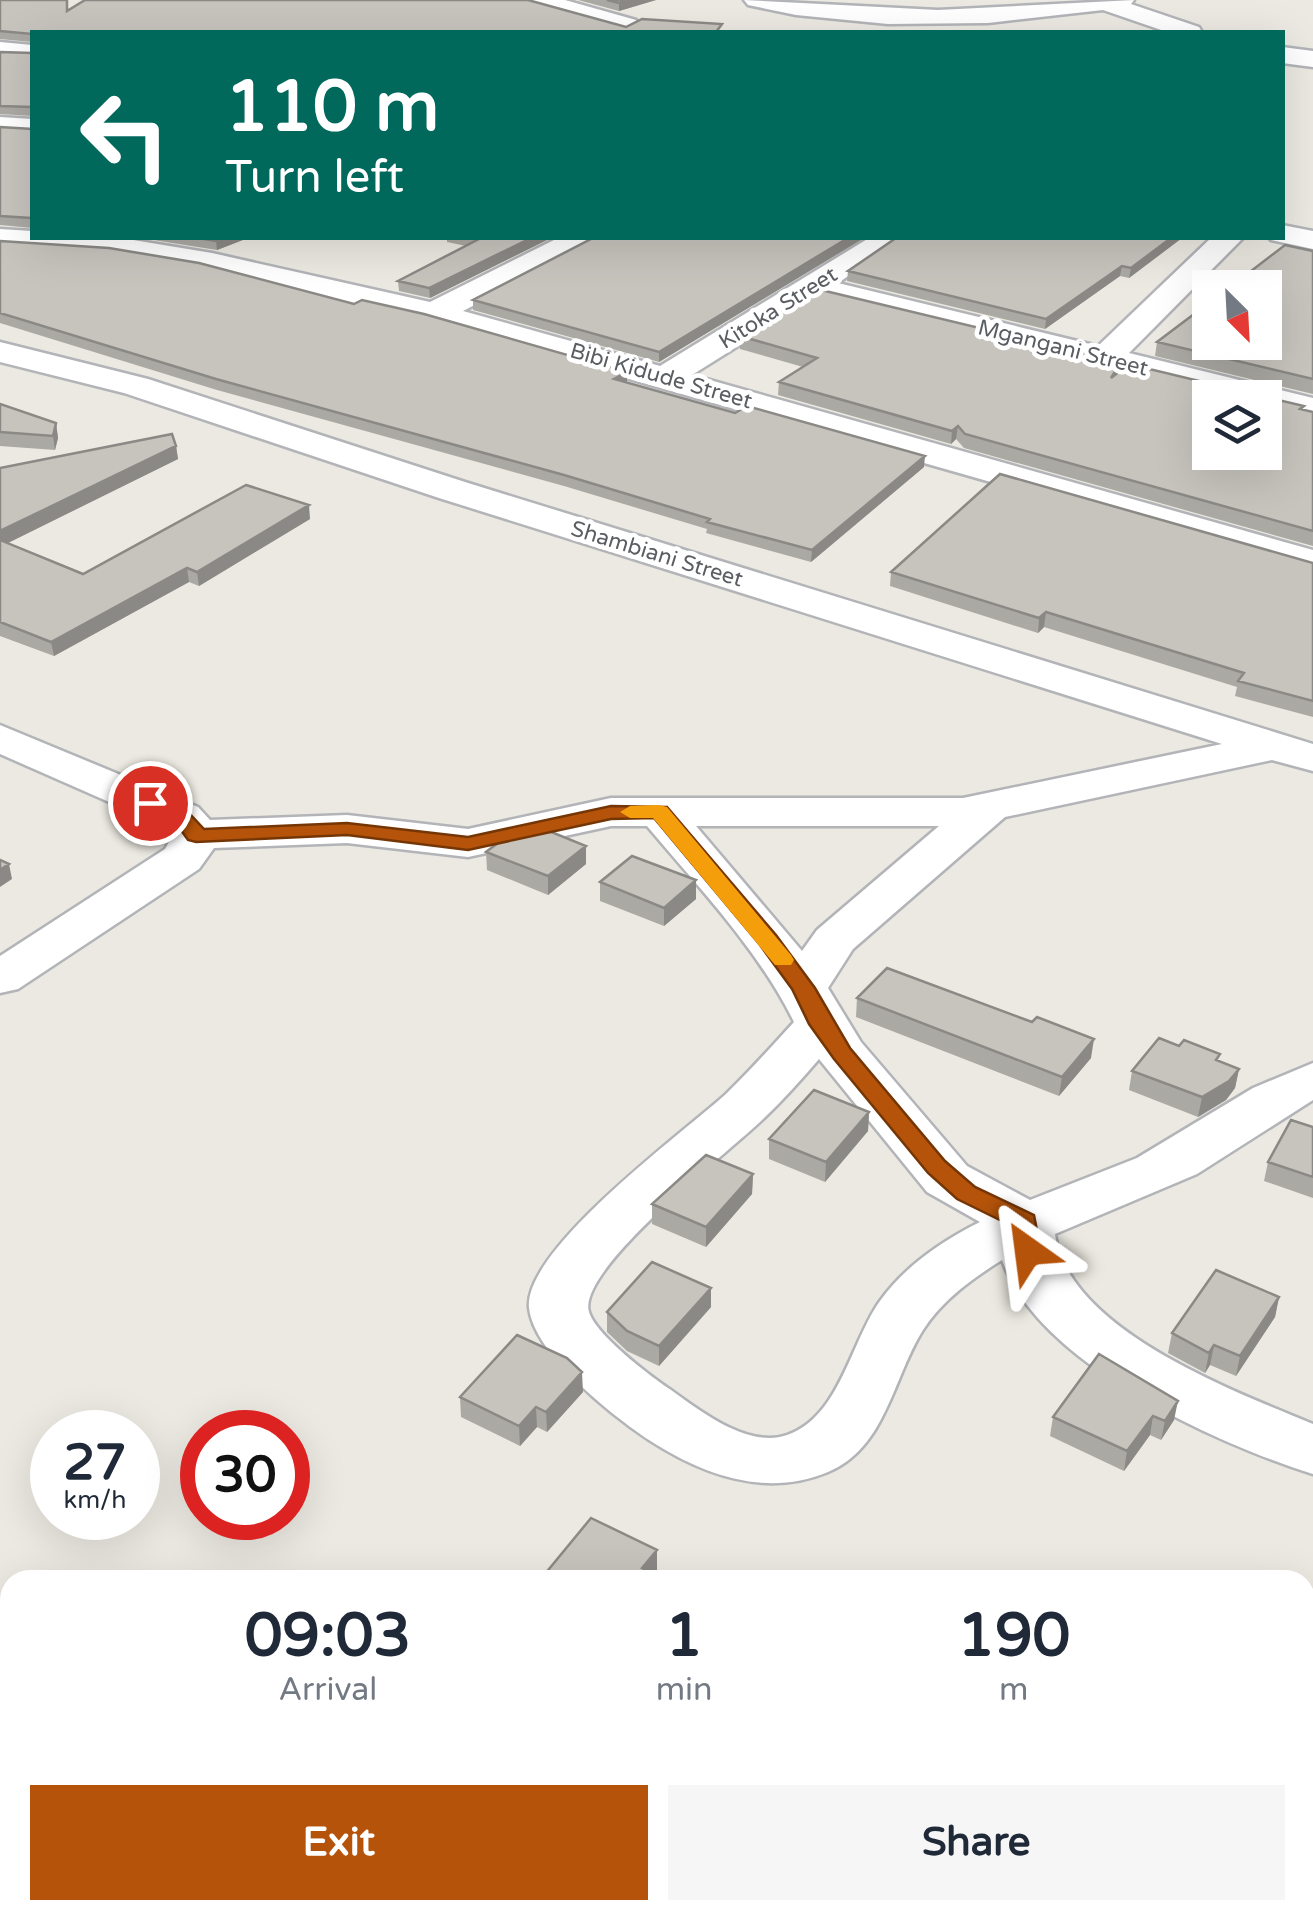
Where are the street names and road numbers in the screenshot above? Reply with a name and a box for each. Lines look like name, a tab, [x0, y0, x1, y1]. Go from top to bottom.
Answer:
street label: Kitoka Street	[714, 261, 842, 355]
street label: Mgangani Street	[975, 314, 1151, 382]
street label: Bibi Kidude Street	[567, 338, 755, 414]
street label: Shambiani Street	[568, 515, 746, 593]

